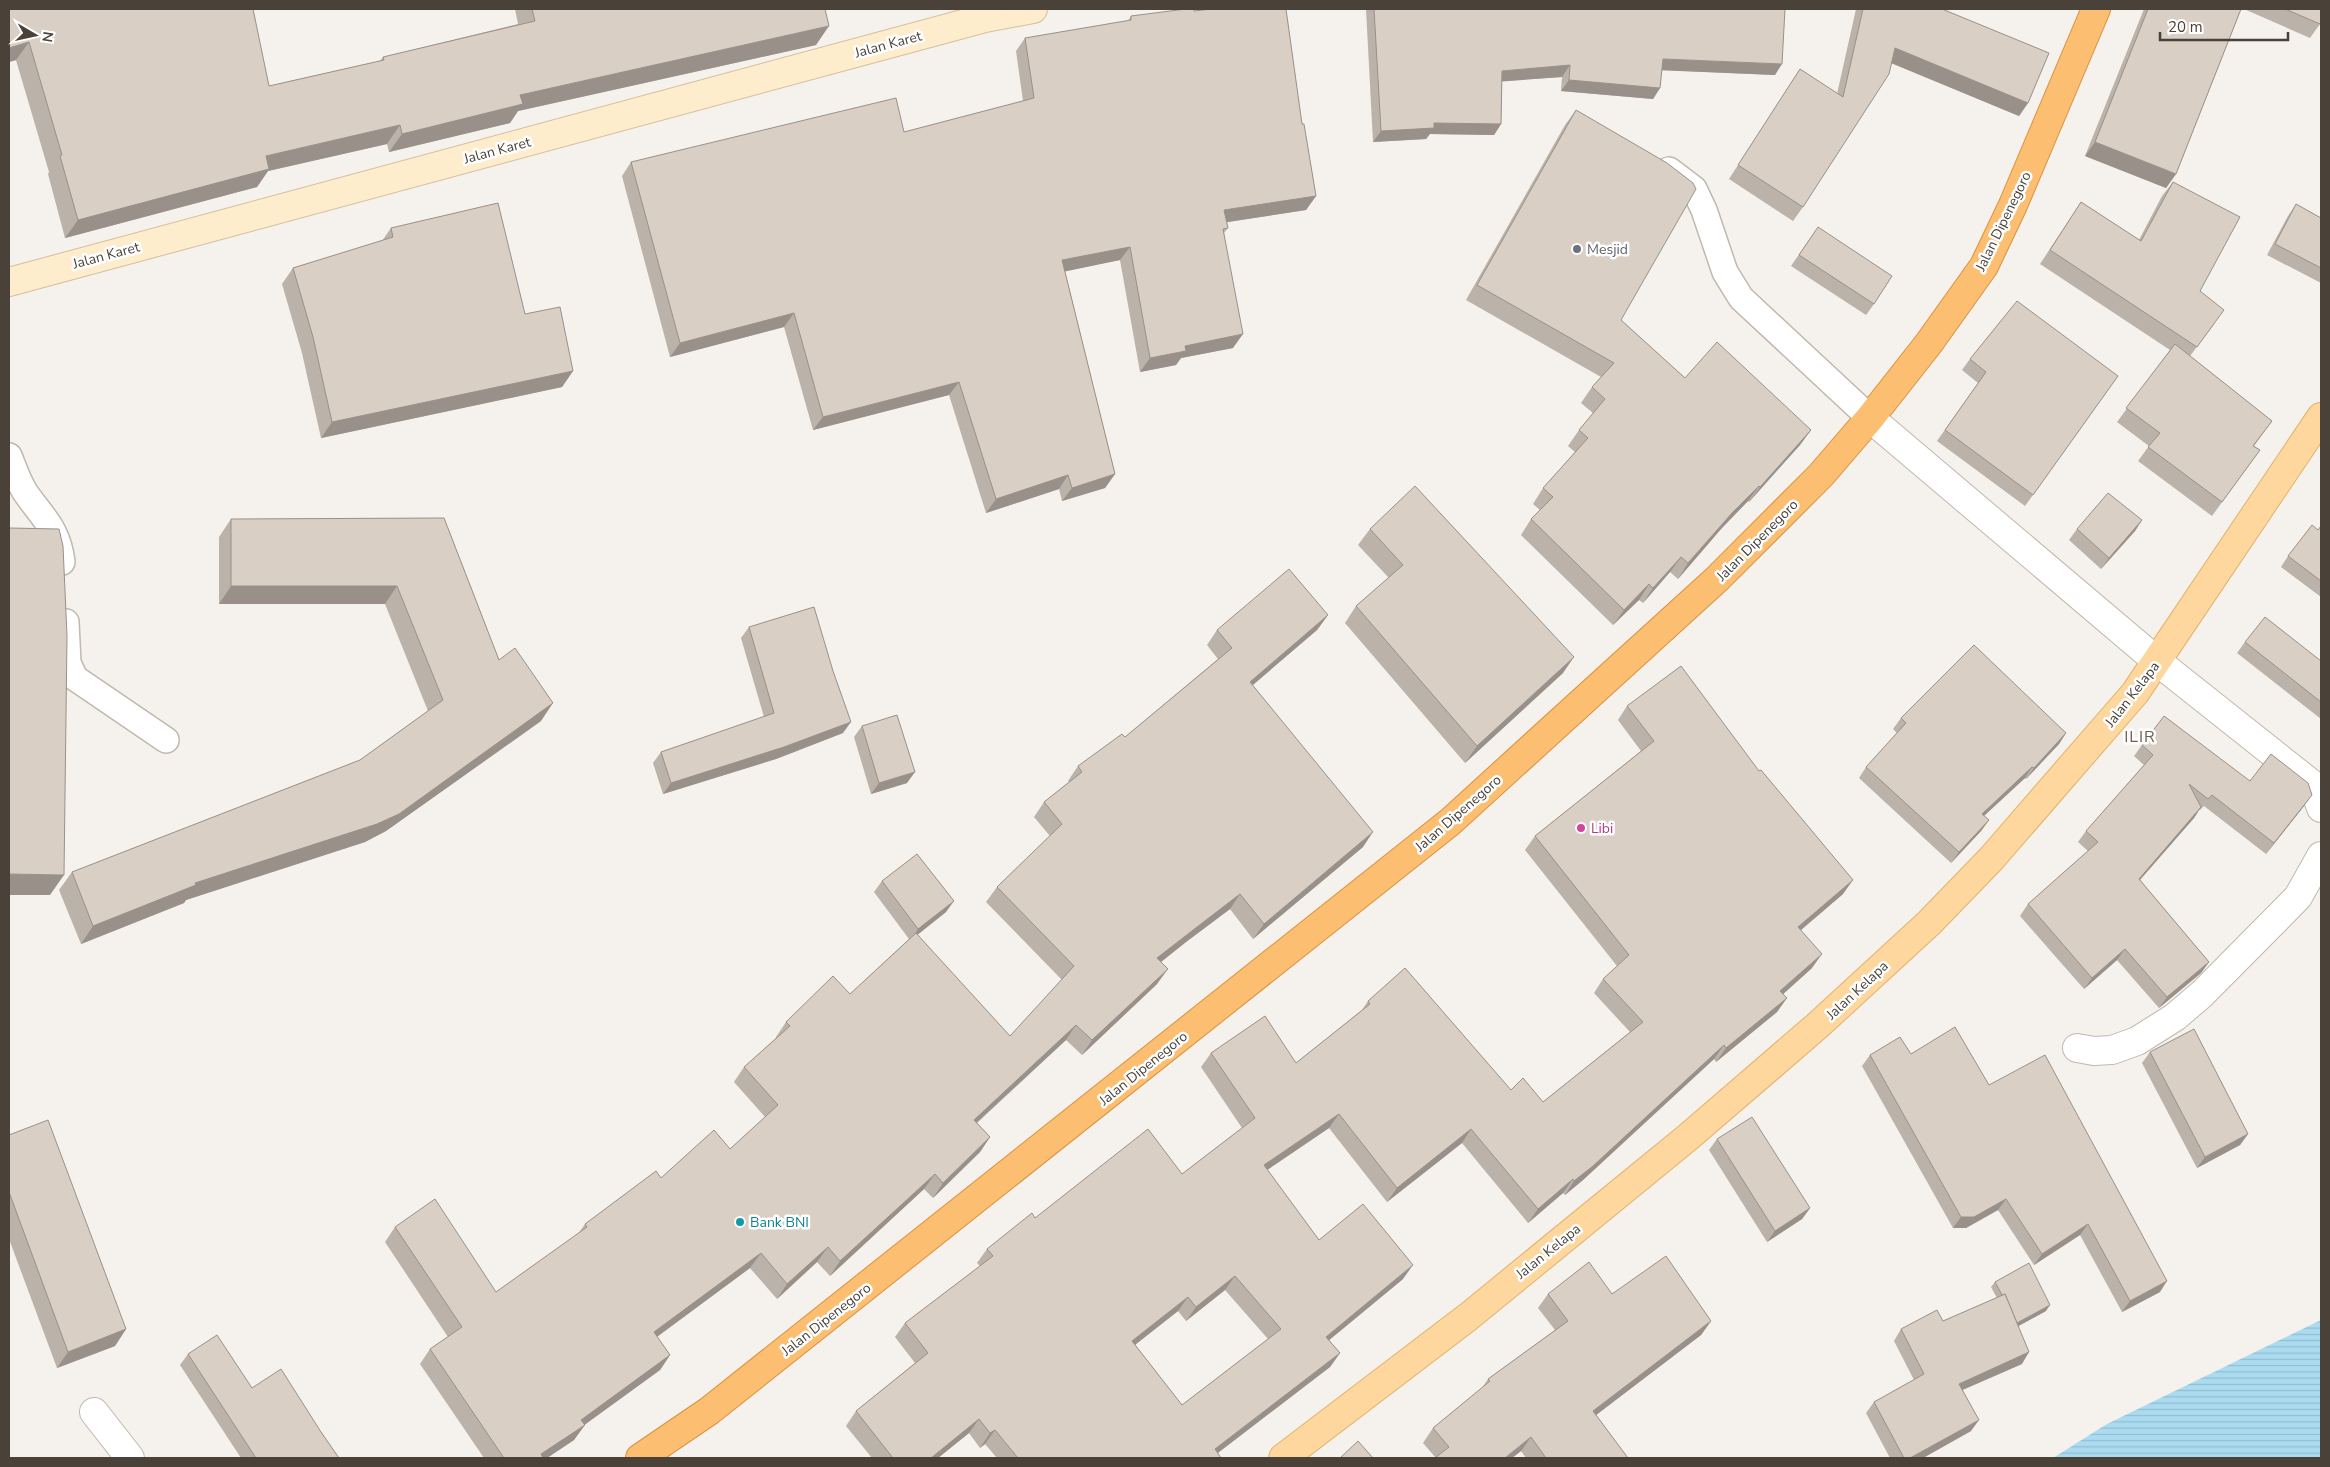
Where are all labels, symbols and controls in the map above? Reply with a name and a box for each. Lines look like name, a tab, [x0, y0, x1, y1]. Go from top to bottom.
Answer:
north arrow	[10, 10, 60, 60]
scale bar	[2160, 10, 2288, 42]
text: 20 m	[2168, 17, 2203, 37]
street label: Jalan Karet	[852, 26, 924, 63]
text: N	[37, 30, 58, 44]
street label: Jalan Karet	[461, 132, 533, 169]
street label: Jalan Dipenegoro	[1971, 168, 2036, 275]
street label: Jalan Karet	[70, 237, 142, 274]
place label: Mesjid	[1587, 240, 1628, 259]
marker: Mesjid	[1571, 243, 1583, 255]
street label: Jalan Dipenegoro	[1712, 495, 1803, 586]
street label: Jalan Kelapa	[2100, 658, 2164, 732]
district label: ILIR	[2124, 726, 2156, 748]
street label: Jalan Dipenegoro	[1410, 771, 1506, 857]
place label: Libi	[1591, 819, 1613, 838]
marker: Libi	[1575, 822, 1587, 834]
street label: Jalan Kelapa	[1822, 957, 1892, 1025]
street label: Jalan Dipenegoro	[1094, 1027, 1192, 1111]
place label: Bank BNI	[750, 1213, 809, 1232]
marker: Bank BNI	[734, 1216, 746, 1228]
street label: Jalan Kelapa	[1511, 1219, 1585, 1284]
street label: Jalan Dipenegoro	[777, 1278, 875, 1361]

